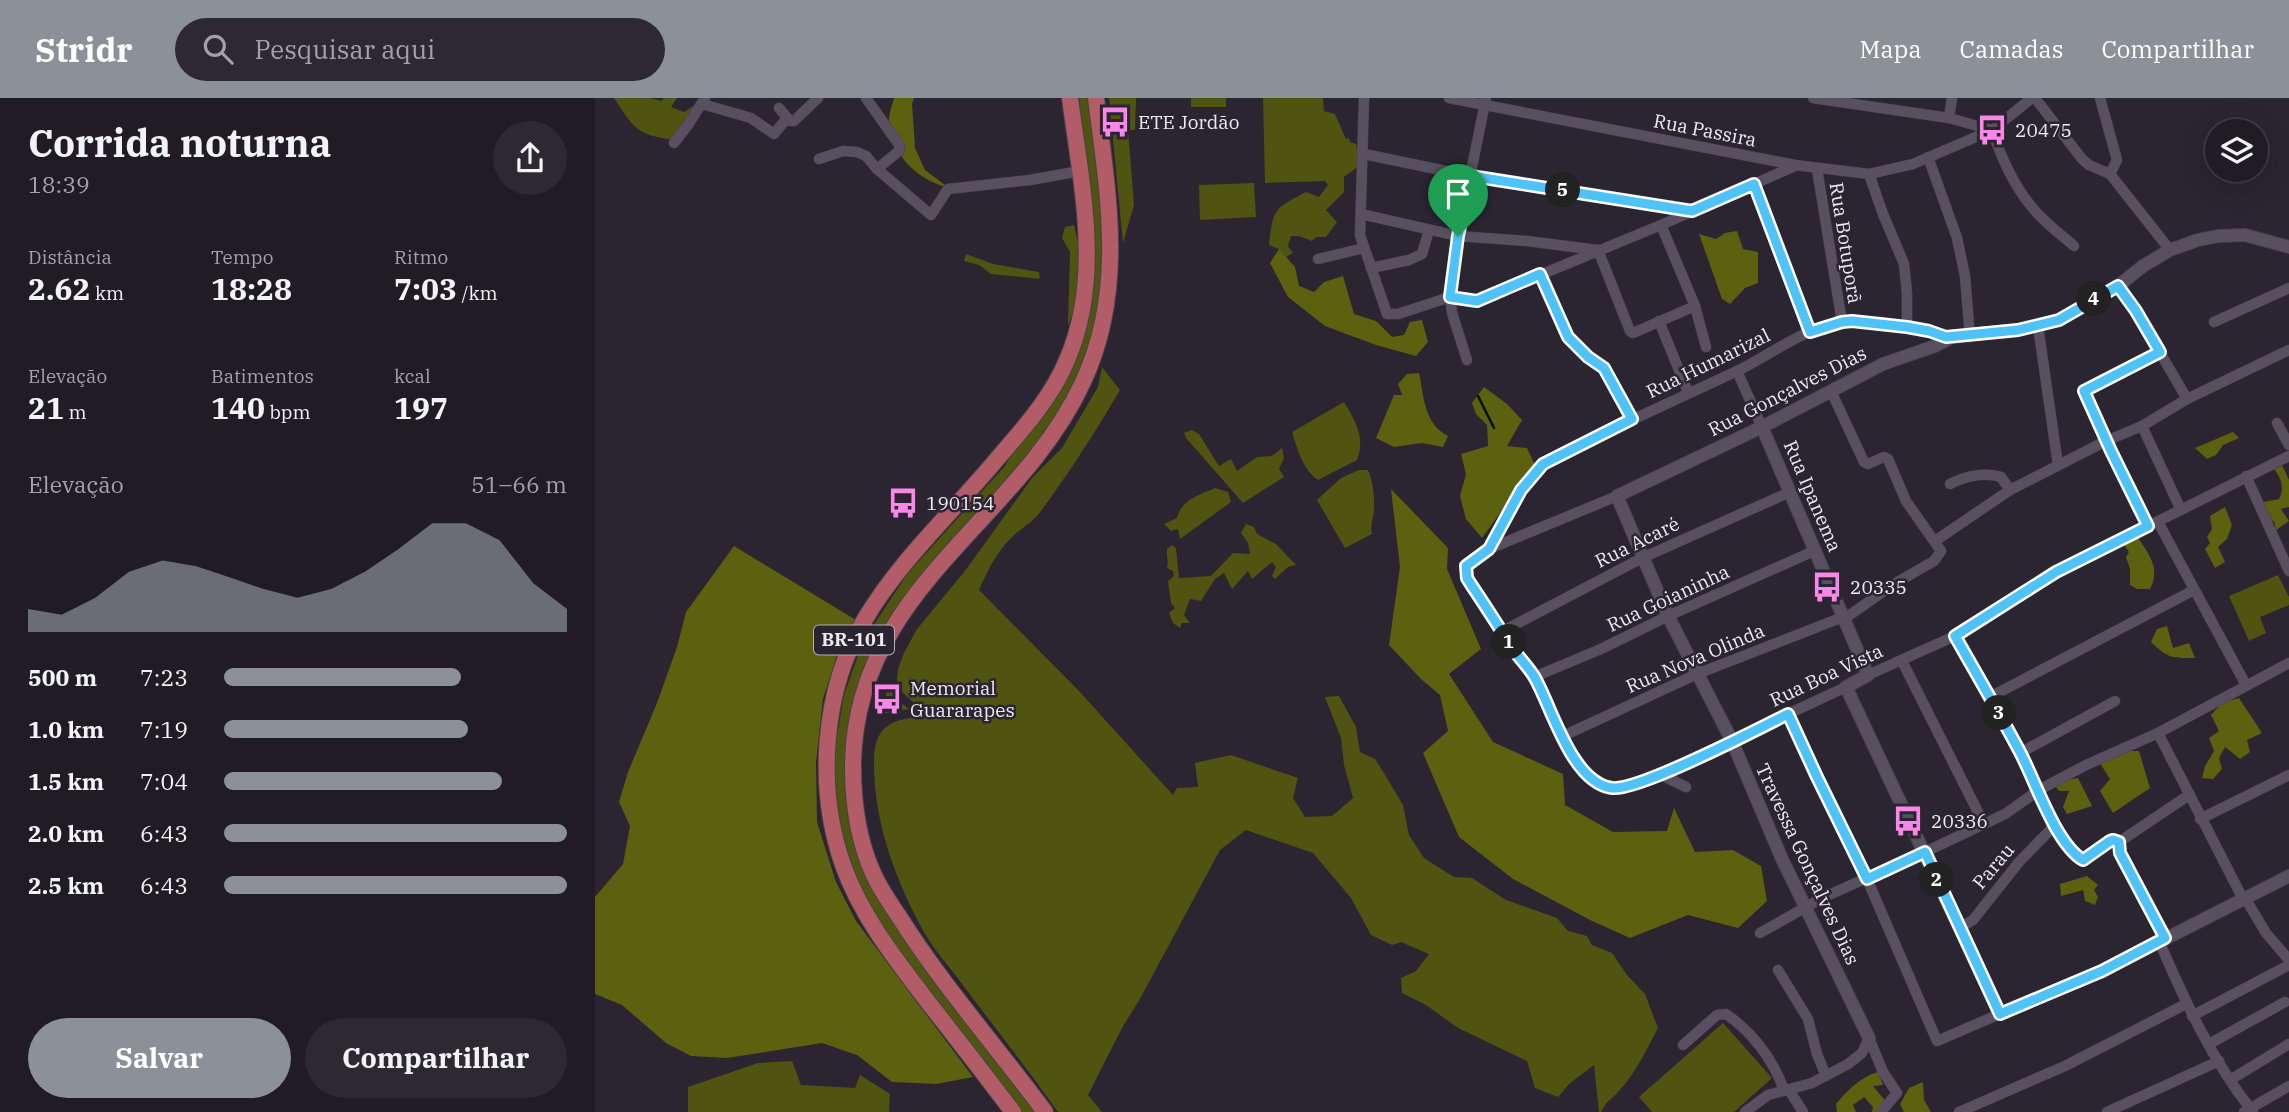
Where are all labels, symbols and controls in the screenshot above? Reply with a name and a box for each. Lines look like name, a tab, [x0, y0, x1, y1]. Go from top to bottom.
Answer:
search box	[175, 18, 665, 81]
text: Stridr	[35, 28, 133, 71]
icon: search	[199, 30, 237, 68]
text: Pesquisar aqui	[255, 32, 435, 66]
text: Mapa	[1859, 33, 1922, 65]
text: Camadas	[1960, 33, 2063, 65]
text: Compartilhar	[2101, 33, 2254, 65]
bus stop icon: ETE Jordão	[1098, 105, 1132, 139]
street label: Rua Passira	[1651, 108, 1759, 152]
place label: ETE Jordão	[1138, 110, 1239, 134]
bus stop icon: 20475	[1975, 113, 2009, 147]
text: Corrida noturna	[28, 118, 331, 167]
place label: 20475	[2015, 118, 2072, 142]
map controls	[2205, 119, 2268, 182]
button: layers	[2205, 119, 2268, 182]
button: share	[493, 121, 567, 195]
pin	[1428, 164, 1488, 236]
text: 18:39	[28, 169, 90, 199]
pin: 5	[1545, 172, 1581, 208]
icon: arrive	[1439, 175, 1477, 213]
text: 5	[1557, 177, 1568, 201]
street label: Rua Botuporã	[1825, 181, 1867, 305]
text: Distância	[28, 245, 112, 269]
text: Tempo	[211, 245, 273, 269]
text: Ritmo	[394, 245, 448, 269]
text: 2.62	[28, 269, 90, 308]
text: 18:28	[211, 269, 292, 308]
text: 7:03	[394, 269, 457, 308]
text: km	[90, 281, 124, 305]
text: /km	[457, 281, 498, 305]
pin: 4	[2077, 282, 2111, 316]
text: 4	[2088, 286, 2099, 310]
street label: Rua Humarizal	[1642, 323, 1774, 403]
street label: Rua Gonçalves Dias	[1704, 341, 1870, 441]
text: Elevação	[28, 364, 107, 388]
text: Batimentos	[211, 364, 314, 388]
text: kcal	[394, 364, 431, 388]
text: 21	[28, 388, 64, 427]
text: 140	[211, 388, 265, 427]
text: 197	[394, 388, 448, 427]
text: m	[64, 400, 87, 424]
text: bpm	[265, 400, 311, 424]
street label: Rua Ipanema	[1779, 437, 1847, 555]
text: Elevação	[28, 469, 124, 499]
text: 51–66 m	[471, 469, 567, 499]
bus stop icon: 190154	[886, 486, 920, 520]
place label: 190154	[926, 491, 994, 515]
street label: Rua Acaré	[1591, 511, 1683, 573]
street label: Rua Goianinha	[1603, 559, 1733, 637]
bus stop icon: 20335	[1810, 570, 1844, 604]
place label: 20335	[1850, 575, 1907, 599]
street label: Rua Nova Olinda	[1622, 618, 1768, 698]
pin: 1	[1492, 624, 1527, 660]
road number: BR-101	[814, 626, 894, 654]
text: 1	[1503, 629, 1514, 653]
street label: Rua Boa Vista	[1766, 638, 1886, 712]
text: 500 m	[28, 662, 97, 692]
text: 7:23	[140, 662, 188, 692]
place label: Memorial Guararapes	[910, 676, 1015, 722]
bus stop icon: Memorial Guararapes	[870, 682, 904, 716]
pin: 3	[1981, 696, 2017, 730]
text: 3	[1993, 700, 2004, 724]
text: 1.0 km	[28, 714, 104, 744]
text: 7:19	[140, 714, 188, 744]
street label: Travessa Gonçalves Dias	[1751, 760, 1865, 968]
text: 1.5 km	[28, 766, 104, 796]
text: 7:04	[140, 766, 188, 796]
bus stop icon: 20336	[1891, 804, 1925, 838]
place label: 20336	[1931, 809, 1988, 833]
text: 2.0 km	[28, 818, 104, 848]
text: 6:43	[140, 818, 188, 848]
street label: Parau	[1967, 838, 2019, 894]
pin: 2	[1919, 862, 1955, 898]
text: 2	[1931, 867, 1942, 891]
text: 2.5 km	[28, 870, 104, 900]
text: 6:43	[140, 870, 188, 900]
button: Salvar	[28, 1018, 291, 1098]
button: Compartilhar	[305, 1018, 567, 1098]

